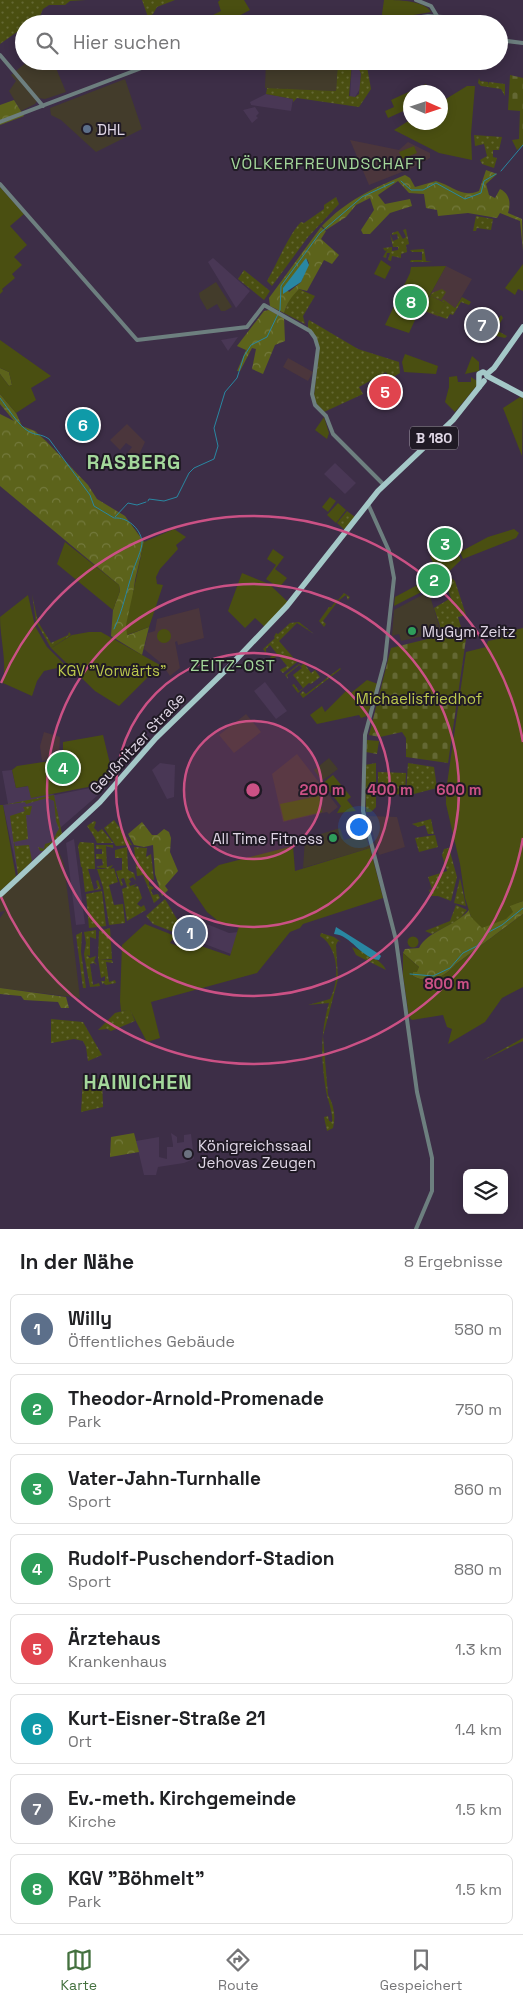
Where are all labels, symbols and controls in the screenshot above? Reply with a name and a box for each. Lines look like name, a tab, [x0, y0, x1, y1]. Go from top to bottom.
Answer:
search box	[15, 15, 508, 70]
icon: search	[33, 29, 61, 57]
text: Hier suchen	[73, 30, 181, 55]
north arrow	[403, 85, 448, 130]
place label: DHL	[97, 120, 125, 139]
marker: DHL	[81, 123, 93, 135]
district label: VÖLKERFREUNDSCHAFT	[231, 153, 425, 174]
pin: 8	[395, 283, 427, 321]
pin: 7	[466, 306, 498, 344]
pin: 5	[369, 373, 401, 411]
pin: 6	[67, 406, 99, 444]
road number: B 180	[410, 426, 458, 449]
district label: RASBERG	[87, 449, 181, 475]
pin: 3	[429, 525, 461, 563]
pin: 2	[418, 561, 450, 599]
place label: MyGym Zeitz	[422, 622, 516, 641]
marker: MyGym Zeitz	[406, 625, 418, 637]
district label: ZEITZ-OST	[190, 655, 276, 676]
park label: KGV "Vorwärts"	[58, 661, 166, 680]
street label: Geußnitzer Straße	[85, 688, 189, 798]
park label: Michaelisfriedhof	[356, 689, 483, 708]
pin: 4	[47, 749, 79, 787]
text: 200 m	[300, 780, 344, 799]
text: 400 m	[367, 780, 413, 799]
text: 600 m	[436, 780, 482, 799]
centre of rings	[244, 781, 262, 799]
your location	[346, 814, 372, 840]
place label: All Time Fitness	[212, 829, 323, 848]
marker: All Time Fitness	[327, 832, 339, 844]
pin: 1	[174, 914, 206, 952]
text: 800 m	[424, 974, 470, 993]
district label: HAINICHEN	[83, 1069, 193, 1095]
place label: Königreichssaal Jehovas Zeugen	[198, 1136, 316, 1172]
marker: Königreichssaal Jehovas Zeugen	[182, 1148, 194, 1160]
map controls	[463, 1169, 508, 1214]
button: layers	[463, 1169, 508, 1214]
text: In der Nähe	[20, 1248, 134, 1275]
text: 8 Ergebnisse	[404, 1251, 503, 1272]
text: Willy	[68, 1306, 112, 1331]
text: 1	[33, 1319, 41, 1340]
text: 580 m	[454, 1319, 502, 1340]
text: Öffentliches Gebäude	[68, 1331, 235, 1352]
text: Theodor-Arnold-Promenade	[68, 1386, 324, 1411]
text: 2	[32, 1399, 42, 1420]
text: 750 m	[455, 1399, 502, 1420]
text: Park	[68, 1411, 101, 1432]
text: Vater-Jahn-Turnhalle	[68, 1466, 261, 1491]
text: 3	[32, 1479, 42, 1500]
text: 860 m	[454, 1479, 502, 1500]
text: Sport	[68, 1491, 111, 1512]
text: Rudolf-Puschendorf-Stadion	[68, 1546, 335, 1571]
text: 4	[32, 1559, 42, 1580]
text: 880 m	[454, 1559, 502, 1580]
text: Sport	[68, 1571, 111, 1592]
text: Ärztehaus	[68, 1626, 161, 1651]
text: 5	[32, 1639, 42, 1660]
text: 1.3 km	[455, 1639, 502, 1660]
text: Krankenhaus	[68, 1651, 167, 1672]
text: Kurt-Eisner-Straße 21	[68, 1706, 266, 1731]
text: 6	[32, 1719, 42, 1740]
text: 1.4 km	[455, 1719, 502, 1740]
text: Ort	[68, 1731, 92, 1752]
text: Ev.-meth. Kirchgemeinde	[68, 1786, 296, 1811]
text: 7	[33, 1799, 41, 1820]
text: 1.5 km	[455, 1799, 502, 1820]
text: Kirche	[68, 1811, 116, 1832]
text: KGV "Böhmelt"	[68, 1866, 204, 1891]
text: 8	[32, 1879, 42, 1900]
text: 1.5 km	[455, 1879, 502, 1900]
text: Park	[68, 1891, 101, 1912]
tab: Karte	[61, 1946, 97, 1994]
tab: Route	[218, 1946, 259, 1994]
tab: Gespeichert	[380, 1946, 462, 1994]

